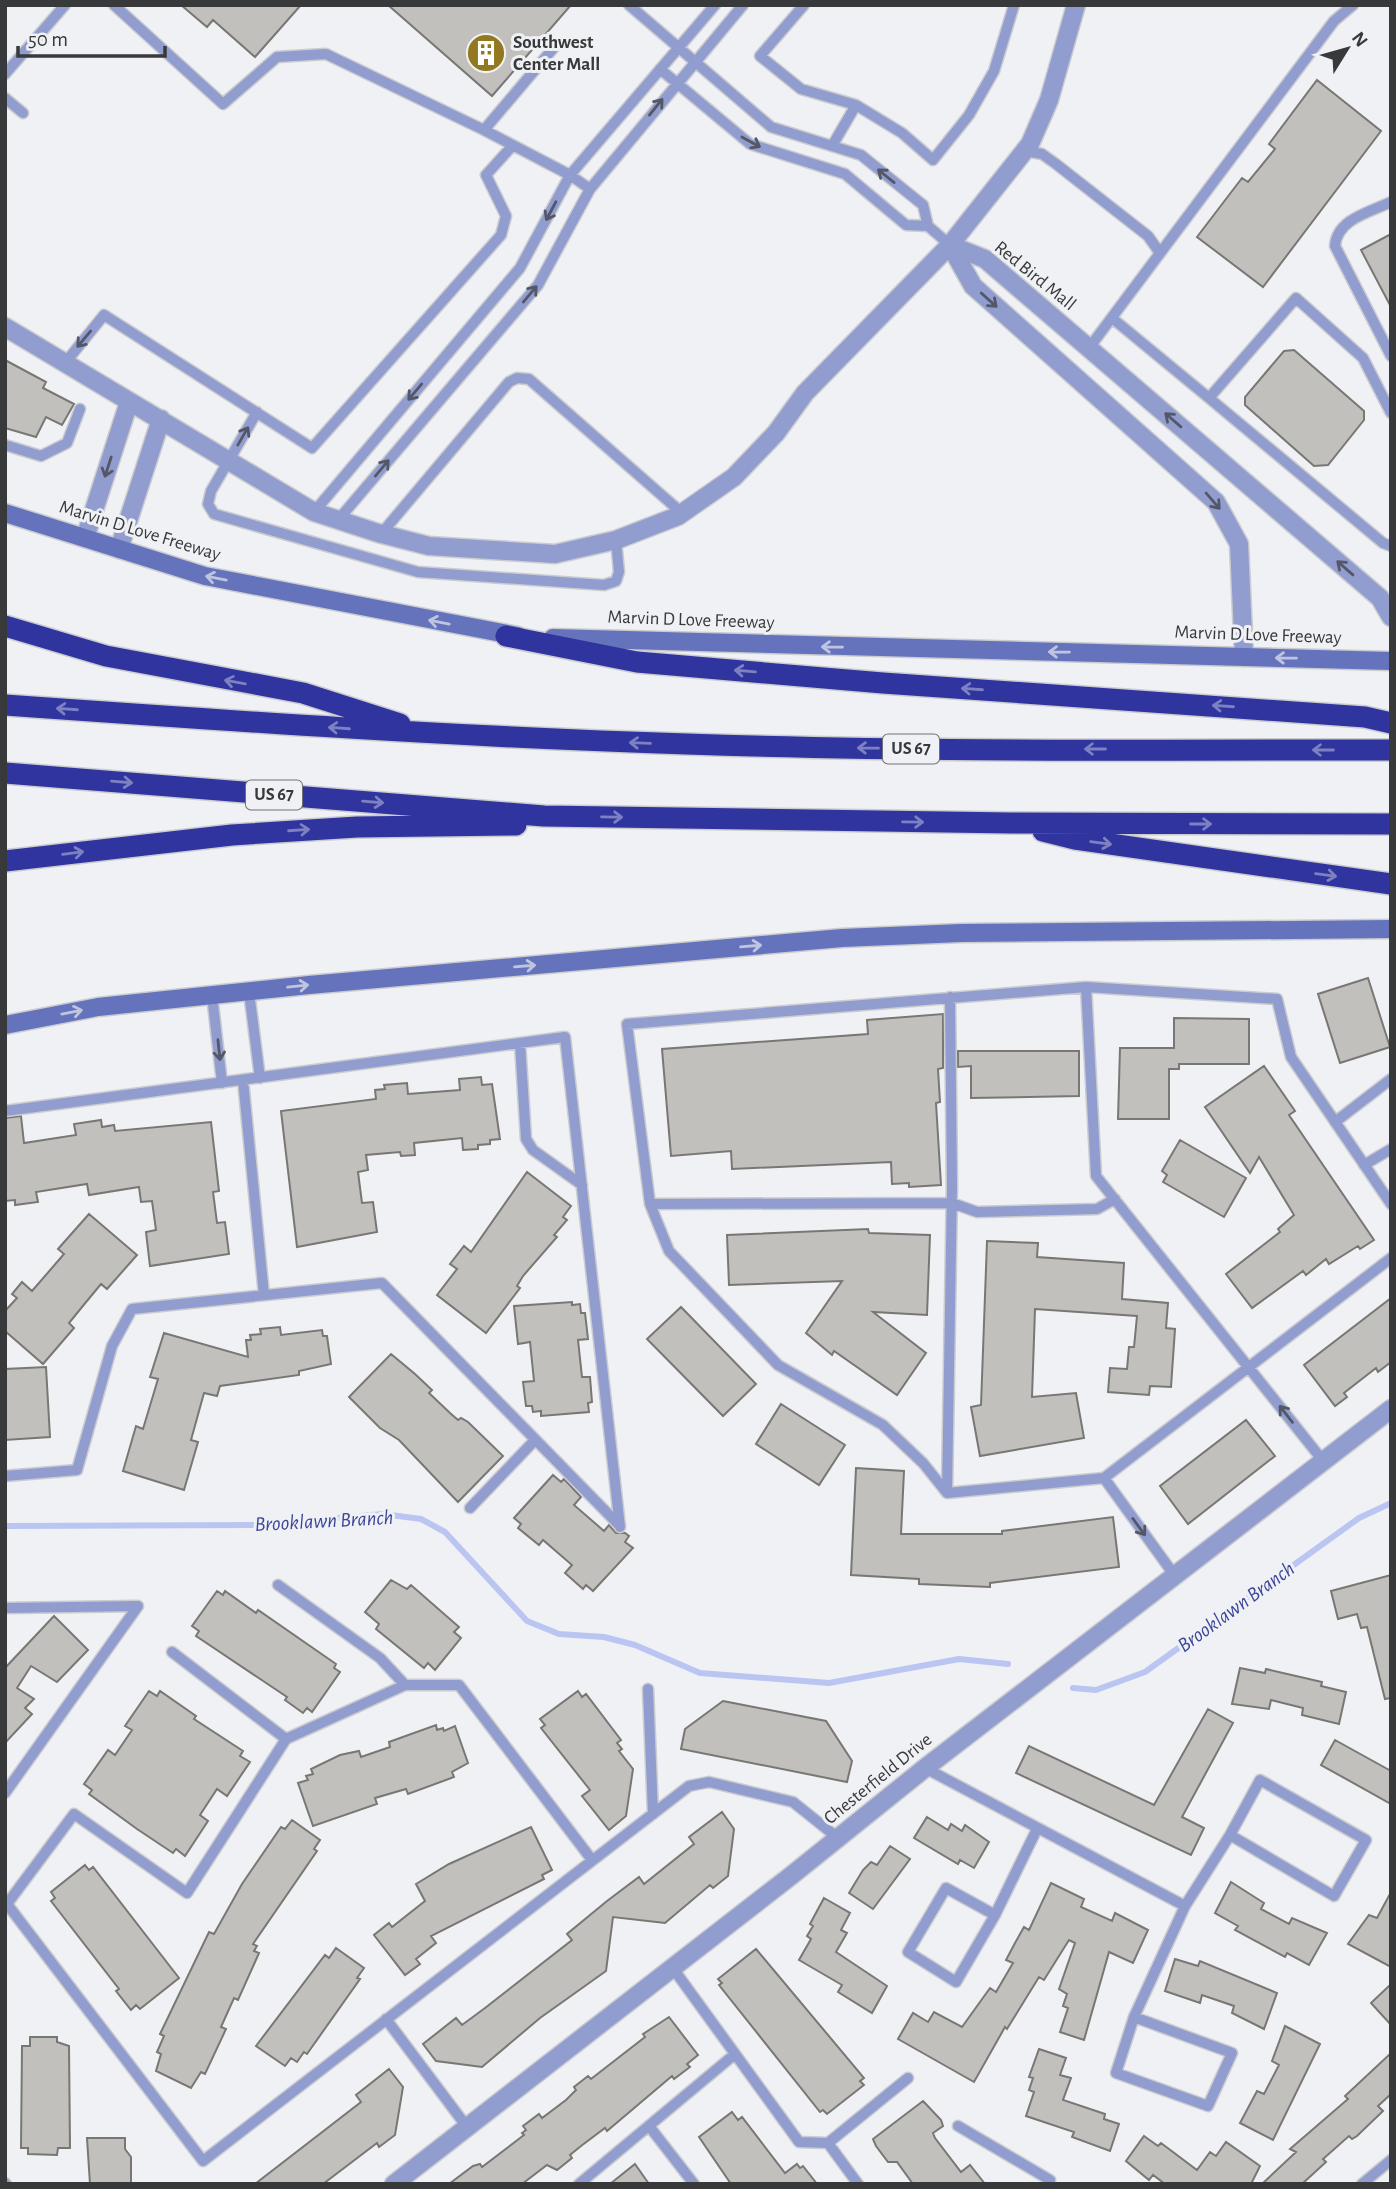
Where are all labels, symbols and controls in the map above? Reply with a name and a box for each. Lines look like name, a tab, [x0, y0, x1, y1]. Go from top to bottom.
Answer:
scale bar	[18, 14, 164, 58]
north arrow	[1312, 14, 1382, 84]
text: 50 m	[28, 29, 68, 50]
text: N	[1348, 29, 1371, 51]
building icon: Southwest Center Mall	[465, 32, 507, 74]
place label: Southwest Center Mall	[513, 33, 600, 74]
one-way arrow	[649, 98, 664, 116]
one-way arrow	[741, 135, 761, 149]
one-way arrow	[878, 168, 896, 184]
one-way arrow	[543, 200, 557, 221]
street label: Red Bird Mall	[991, 238, 1079, 314]
one-way arrow	[522, 286, 538, 304]
one-way arrow	[980, 292, 998, 308]
one-way arrow	[77, 330, 92, 348]
one-way arrow	[407, 383, 423, 401]
one-way arrow	[1164, 412, 1182, 428]
one-way arrow	[237, 426, 250, 447]
one-way arrow	[101, 455, 113, 477]
one-way arrow	[374, 459, 390, 477]
one-way arrow	[1205, 492, 1220, 510]
street label: Marvin D Love Freeway	[57, 497, 223, 565]
one-way arrow	[1336, 560, 1354, 576]
one-way arrow	[205, 571, 228, 585]
street label: Marvin D Love Freeway	[607, 608, 775, 632]
one-way arrow	[428, 615, 451, 629]
street label: Marvin D Love Freeway	[1174, 623, 1342, 647]
one-way arrow	[820, 640, 843, 654]
one-way arrow	[1048, 646, 1071, 659]
one-way arrow	[1275, 652, 1298, 665]
one-way arrow	[734, 664, 757, 677]
one-way arrow	[224, 675, 247, 688]
one-way arrow	[961, 682, 984, 695]
one-way arrow	[1213, 699, 1235, 712]
one-way arrow	[56, 702, 79, 715]
one-way arrow	[329, 721, 351, 734]
road number: US 67	[883, 734, 939, 764]
one-way arrow	[629, 736, 652, 749]
one-way arrow	[856, 742, 879, 755]
one-way arrow	[1084, 742, 1107, 756]
one-way arrow	[1311, 743, 1334, 757]
one-way arrow	[110, 776, 133, 789]
road number: US 67	[246, 780, 302, 810]
one-way arrow	[362, 796, 385, 809]
one-way arrow	[600, 811, 623, 824]
one-way arrow	[901, 815, 924, 829]
one-way arrow	[1190, 817, 1213, 831]
one-way arrow	[288, 824, 311, 837]
one-way arrow	[1089, 836, 1112, 849]
one-way arrow	[61, 846, 84, 859]
one-way arrow	[1315, 869, 1337, 882]
one-way arrow	[740, 939, 762, 952]
one-way arrow	[513, 959, 536, 972]
one-way arrow	[286, 980, 309, 993]
one-way arrow	[60, 1005, 83, 1019]
one-way arrow	[212, 1038, 225, 1061]
one-way arrow	[1278, 1405, 1293, 1423]
water label: Brooklawn Branch	[254, 1507, 394, 1535]
one-way arrow	[1132, 1517, 1146, 1536]
water label: Brooklawn Branch	[1174, 1558, 1298, 1656]
street label: Chesterfield Drive	[820, 1730, 936, 1828]

